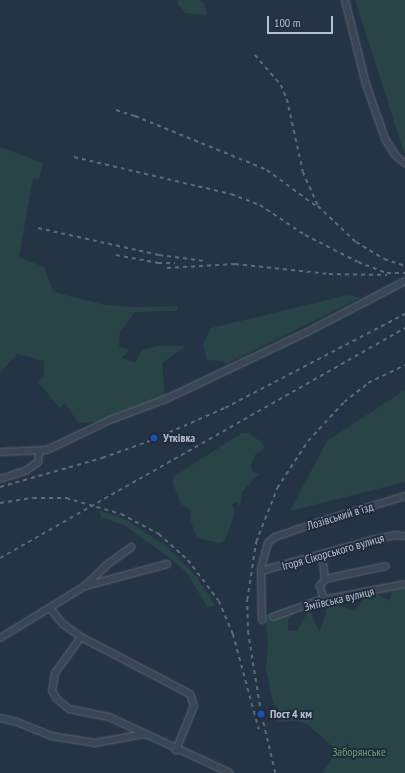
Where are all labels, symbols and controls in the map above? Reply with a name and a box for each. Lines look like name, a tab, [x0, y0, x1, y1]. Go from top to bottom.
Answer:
scale bar	[269, 8, 335, 34]
text: 100 m	[274, 15, 301, 30]
place label: Уткiвка	[163, 431, 195, 445]
marker: Уткiвка	[148, 432, 160, 444]
street label: Лозівський в'їзд	[305, 499, 375, 533]
street label: Ігоря Сікорського вулиця	[280, 530, 386, 574]
street label: Зміївська вулиця	[302, 584, 376, 614]
place label: Пост 4 км	[270, 707, 312, 721]
marker: Пост 4 км	[255, 708, 267, 720]
park label: Заборянське	[332, 745, 386, 759]

